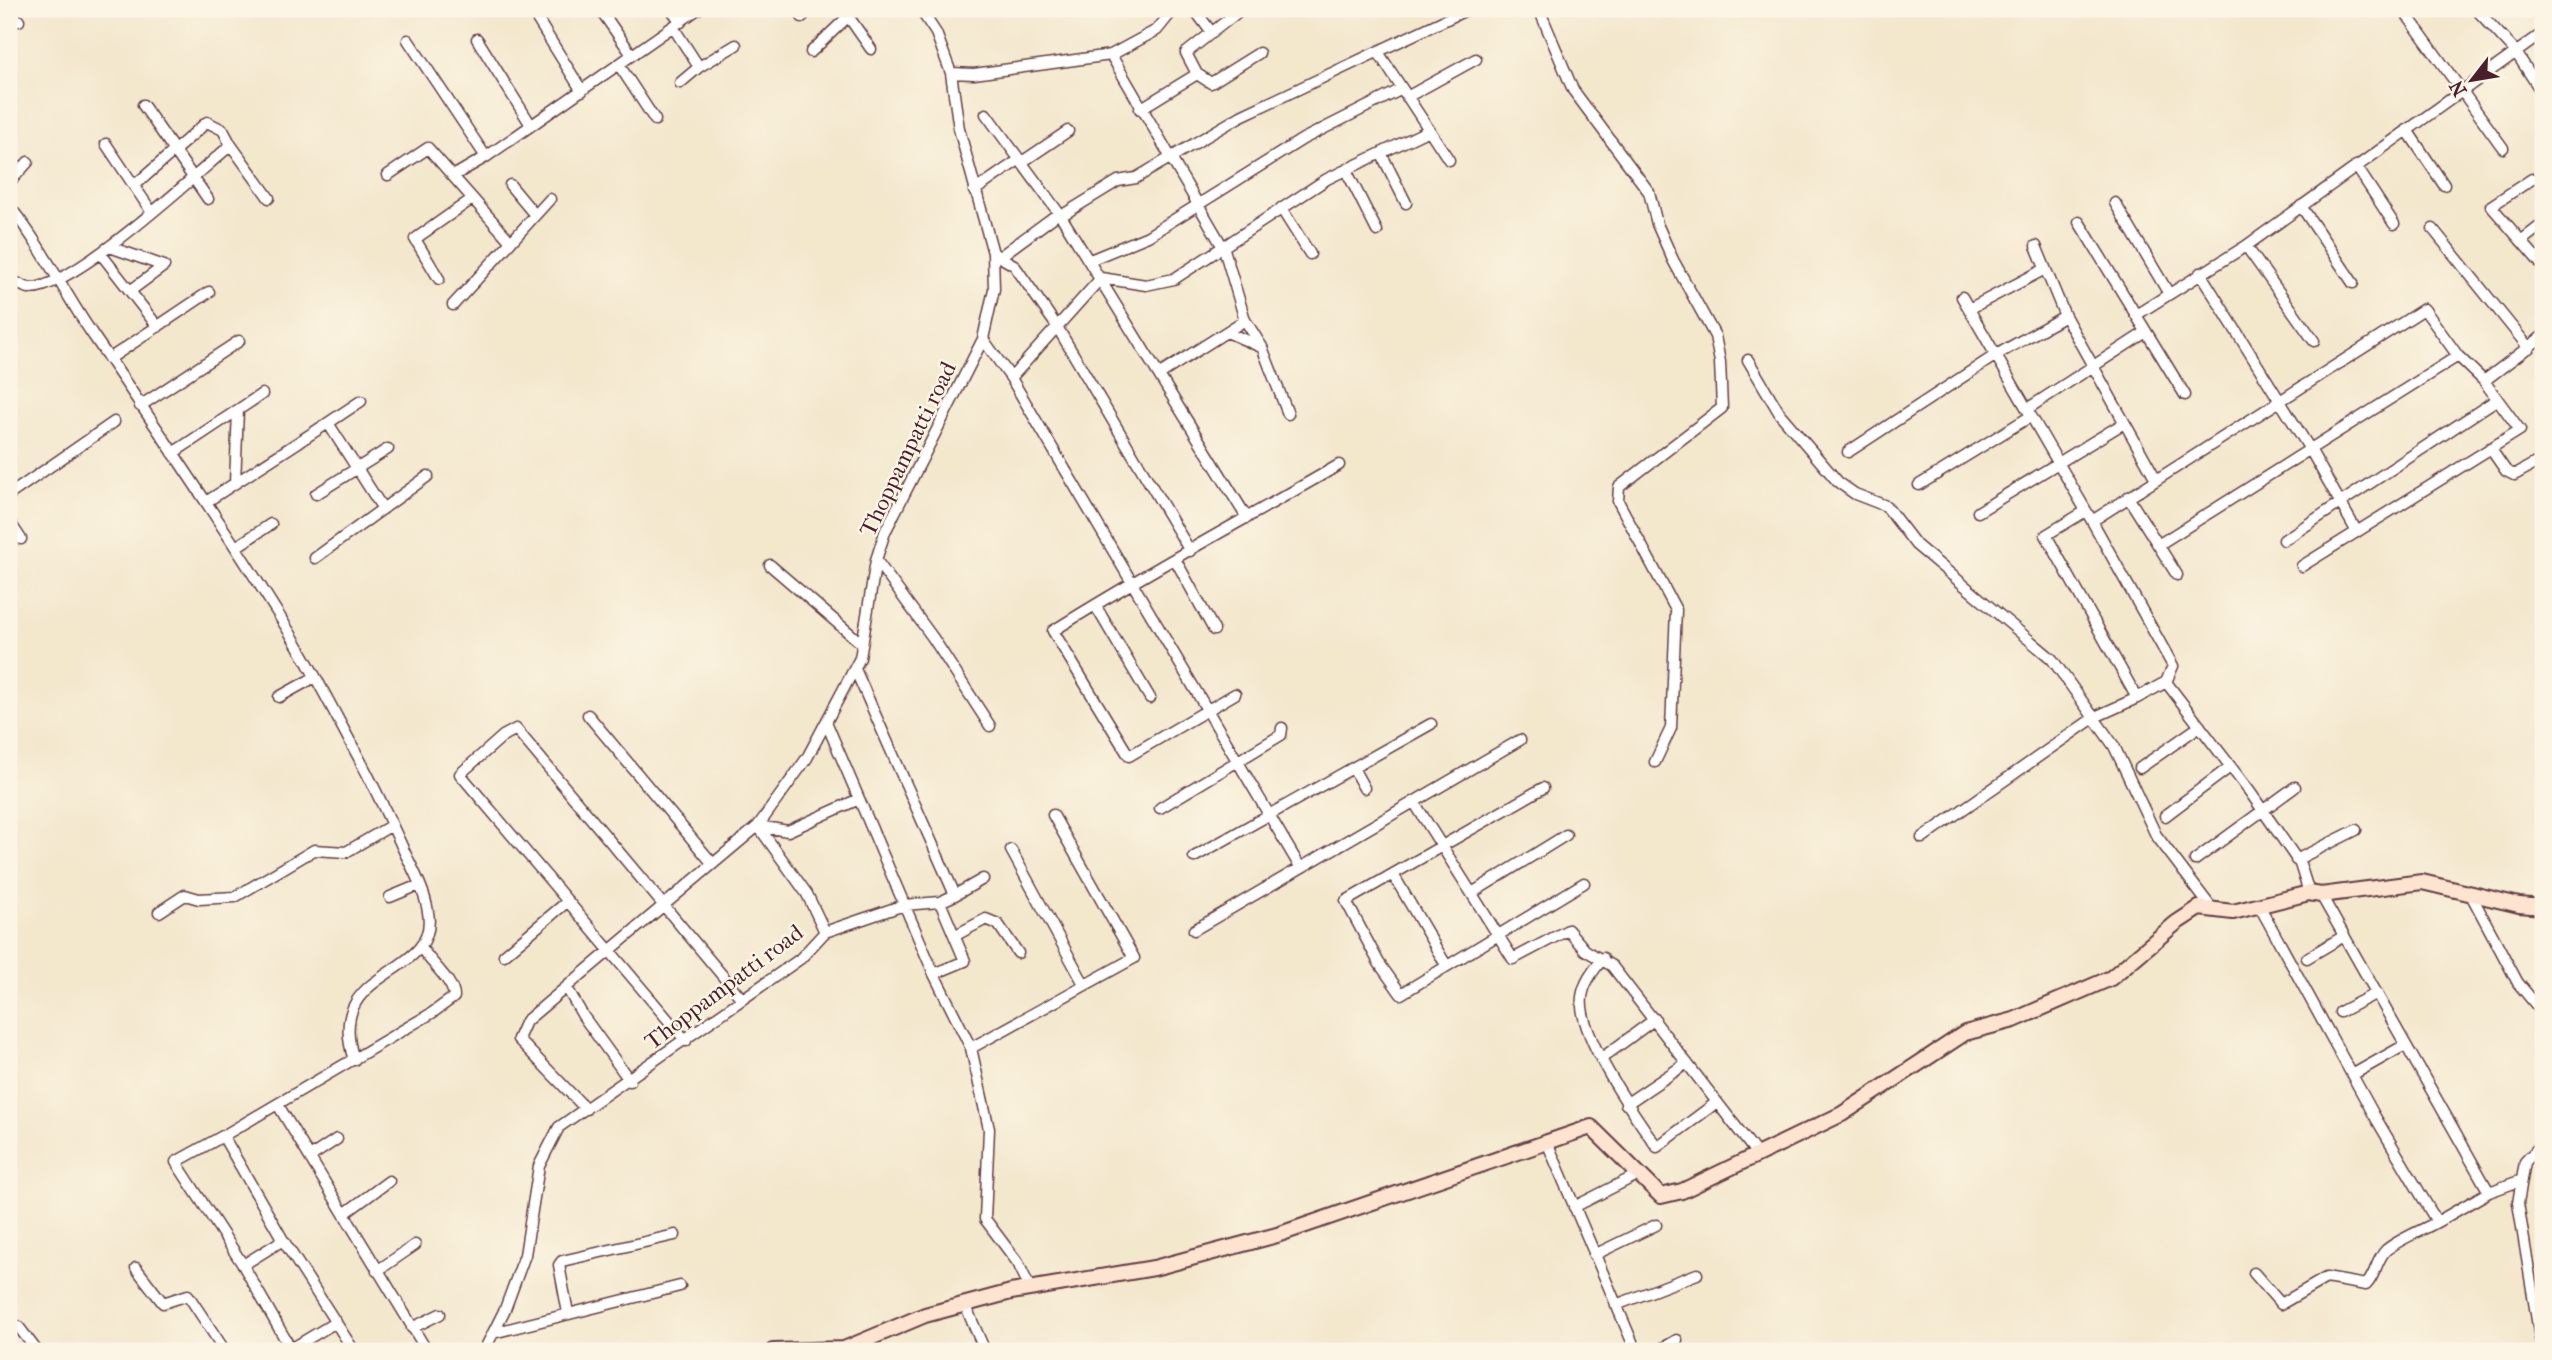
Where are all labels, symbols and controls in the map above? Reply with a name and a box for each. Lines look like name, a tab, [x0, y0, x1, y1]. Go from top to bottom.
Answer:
north arrow	[2436, 46, 2506, 116]
text: N	[2445, 76, 2471, 100]
street label: Thoppampatti road	[854, 357, 962, 541]
street label: Thoppampatti road	[640, 918, 809, 1055]

